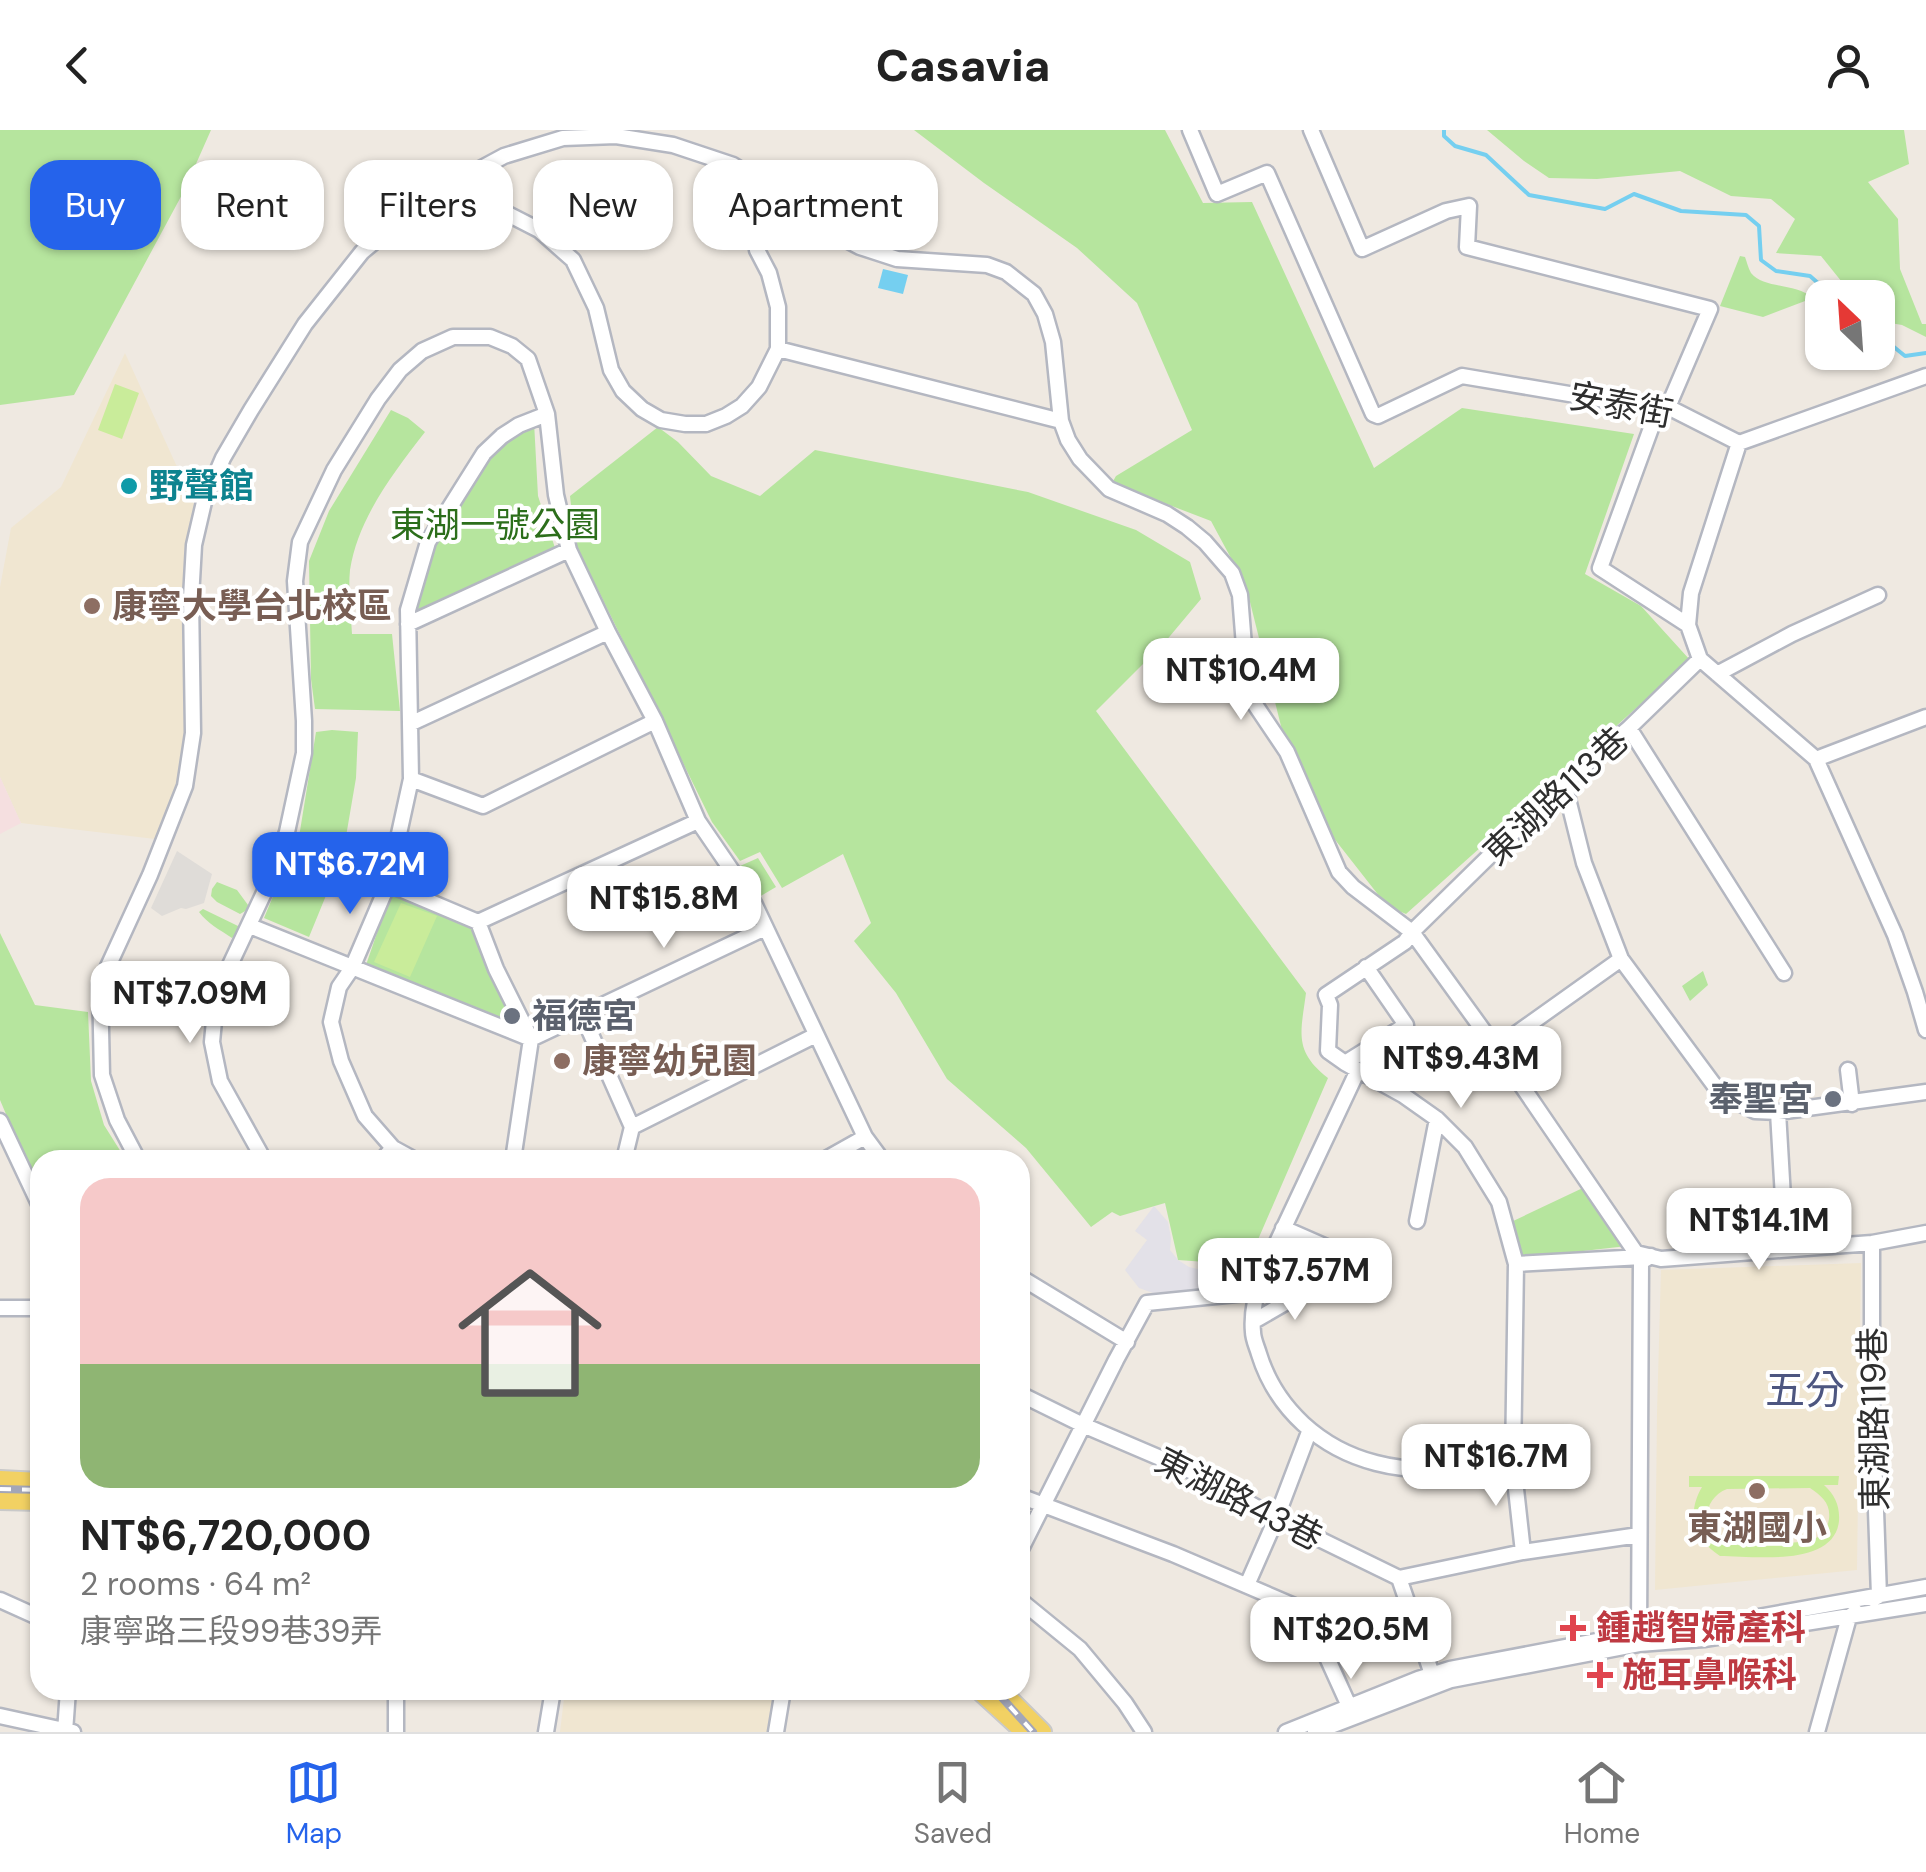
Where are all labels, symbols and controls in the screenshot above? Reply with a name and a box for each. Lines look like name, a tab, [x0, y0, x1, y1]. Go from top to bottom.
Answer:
text: Casavia	[876, 36, 1050, 95]
icon: back	[50, 38, 105, 93]
icon: person	[1821, 38, 1876, 93]
chip: Buy	[30, 160, 161, 250]
chip: Rent	[181, 160, 324, 250]
chip: Filters	[344, 160, 513, 250]
chip: New	[533, 160, 673, 250]
chip: Apartment	[693, 160, 938, 250]
north arrow	[1805, 280, 1895, 370]
map controls	[1805, 280, 1895, 370]
street label: 安泰街	[1565, 372, 1677, 438]
place label: 野聲館	[149, 463, 254, 509]
marker: 野聲館	[118, 475, 140, 497]
park label: 東湖一號公園	[390, 502, 600, 548]
place label: 康寧大學台北校區	[112, 583, 392, 629]
marker: 康寧大學台北校區	[81, 595, 103, 617]
pin: NT$10.4M	[1138, 638, 1344, 723]
text: NT$10.4M	[1165, 649, 1317, 691]
street label: 東湖路113巷	[1474, 717, 1638, 875]
pin: NT$6.72M	[247, 832, 453, 917]
text: NT$6.72M	[274, 843, 426, 885]
pin: NT$15.8M	[561, 866, 767, 951]
text: NT$15.8M	[589, 877, 739, 919]
pin: NT$7.09M	[87, 961, 293, 1046]
text: NT$7.09M	[113, 972, 267, 1014]
place label: 福德宮	[532, 993, 637, 1039]
marker: 福德宮	[501, 1005, 523, 1027]
pin: NT$9.43M	[1358, 1026, 1564, 1111]
text: NT$9.43M	[1382, 1037, 1540, 1079]
place label: 康寧幼兒園	[582, 1038, 757, 1084]
marker: 康寧幼兒園	[551, 1050, 573, 1072]
place label: 奉聖宮	[1708, 1076, 1813, 1122]
marker: 奉聖宮	[1822, 1088, 1844, 1110]
pin: NT$14.1M	[1656, 1188, 1862, 1273]
text: NT$14.1M	[1689, 1199, 1830, 1241]
pin: NT$7.57M	[1192, 1238, 1398, 1323]
icon: home	[440, 1243, 620, 1423]
text: NT$7.57M	[1220, 1249, 1370, 1291]
street label: 東湖路119巷	[1849, 1327, 1899, 1511]
district label: 五分	[1765, 1364, 1845, 1416]
pin: NT$16.7M	[1393, 1424, 1599, 1509]
text: NT$16.7M	[1423, 1435, 1569, 1477]
street label: 東湖路43巷	[1148, 1437, 1330, 1561]
marker: 東湖國小	[1746, 1480, 1768, 1502]
place label: 東湖國小	[1687, 1505, 1827, 1551]
text: NT$6,720,000	[80, 1508, 371, 1563]
text: 2 rooms · 64 m²	[80, 1563, 311, 1605]
pin: NT$20.5M	[1248, 1597, 1454, 1682]
place label: 鍾趙智婦產科	[1596, 1605, 1806, 1651]
text: NT$20.5M	[1272, 1608, 1430, 1650]
text: 康寧路三段99巷39弄	[80, 1610, 382, 1652]
marker: 鍾趙智婦產科	[1560, 1615, 1586, 1641]
place label: 施耳鼻喉科	[1622, 1652, 1797, 1698]
marker: 施耳鼻喉科	[1587, 1662, 1613, 1688]
tab: Map	[286, 1755, 342, 1852]
tab: Saved	[914, 1755, 992, 1852]
tab: Home	[1564, 1755, 1640, 1852]

